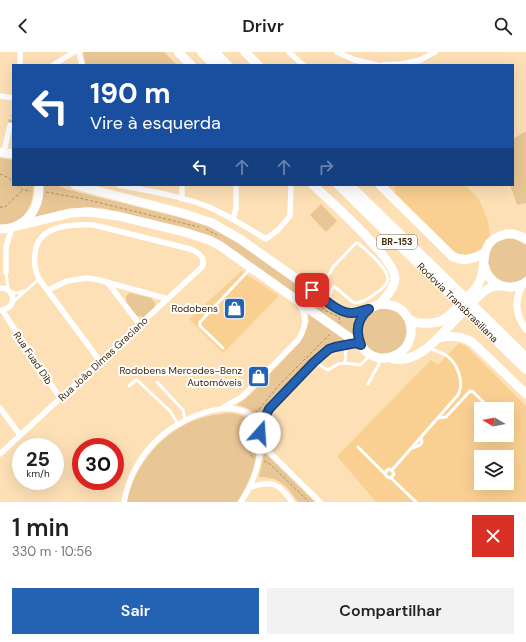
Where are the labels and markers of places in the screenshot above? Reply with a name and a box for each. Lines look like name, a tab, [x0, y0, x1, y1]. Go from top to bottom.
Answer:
pin	[295, 273, 329, 307]
shop icon: Rodobens	[221, 295, 247, 321]
place label: Rodobens	[172, 302, 218, 315]
shop icon: Rodobens Mercedes-Benz Automóveis	[245, 363, 271, 389]
place label: Rodobens Mercedes-Benz Automóveis	[119, 364, 242, 389]

